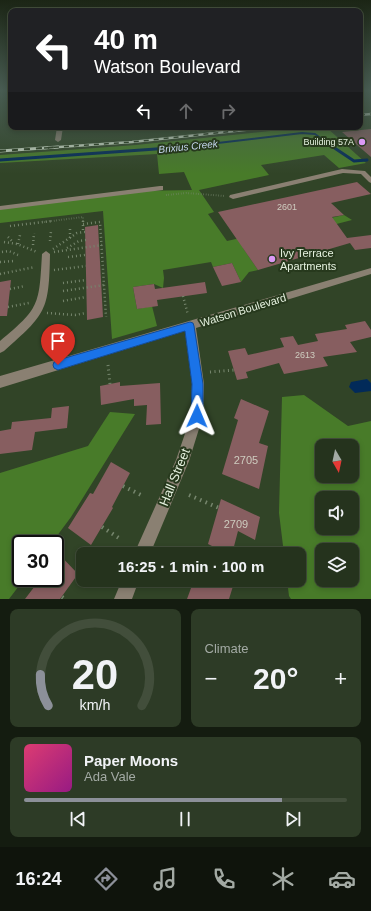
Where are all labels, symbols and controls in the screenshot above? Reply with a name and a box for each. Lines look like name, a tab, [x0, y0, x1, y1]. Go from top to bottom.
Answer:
icon: left	[28, 24, 80, 76]
text: 40 m	[94, 24, 158, 55]
text: Watson Boulevard	[94, 57, 240, 77]
icon: left	[133, 100, 155, 122]
icon: ahead	[175, 100, 197, 122]
icon: right	[217, 100, 239, 122]
place label: Building 57A	[303, 137, 354, 147]
marker: Building 57A	[357, 137, 367, 147]
water label: Brixius Creek	[158, 138, 219, 155]
house number: 2601	[277, 202, 297, 212]
place label: Ivy Terrace Apartments	[280, 247, 337, 272]
marker: Ivy Terrace Apartments	[267, 254, 277, 264]
street label: Watson Boulevard	[198, 291, 288, 329]
pin	[41, 324, 75, 365]
icon: arrive	[47, 330, 69, 352]
house number: 2613	[295, 350, 315, 360]
position arrow	[176, 395, 218, 437]
north arrow	[315, 439, 359, 483]
map controls	[315, 439, 359, 587]
street label: Hall Street	[156, 446, 193, 508]
house number: 2705	[234, 454, 258, 466]
button: sound	[315, 491, 359, 535]
house number: 2709	[224, 518, 248, 530]
speed limit sign: 30	[12, 535, 64, 587]
button: layers	[315, 543, 359, 587]
text: 16:25 · 1 min · 100 m	[118, 558, 264, 575]
text: Climate	[205, 641, 249, 656]
text: 20	[72, 651, 118, 698]
text: 20°	[253, 662, 298, 695]
text: −	[205, 666, 217, 691]
text: +	[334, 666, 347, 691]
text: km/h	[80, 697, 111, 713]
text: Paper Moons	[84, 752, 178, 769]
text: Ada Vale	[84, 769, 136, 784]
icon: previous	[67, 808, 89, 830]
icon: pause	[174, 808, 196, 830]
icon: next	[282, 808, 304, 830]
icon: directions	[92, 865, 120, 893]
icon: music	[151, 865, 179, 893]
icon: phone	[210, 865, 238, 893]
icon: climate	[269, 865, 297, 893]
icon: car	[328, 865, 356, 893]
text: 16:24	[15, 869, 61, 889]

